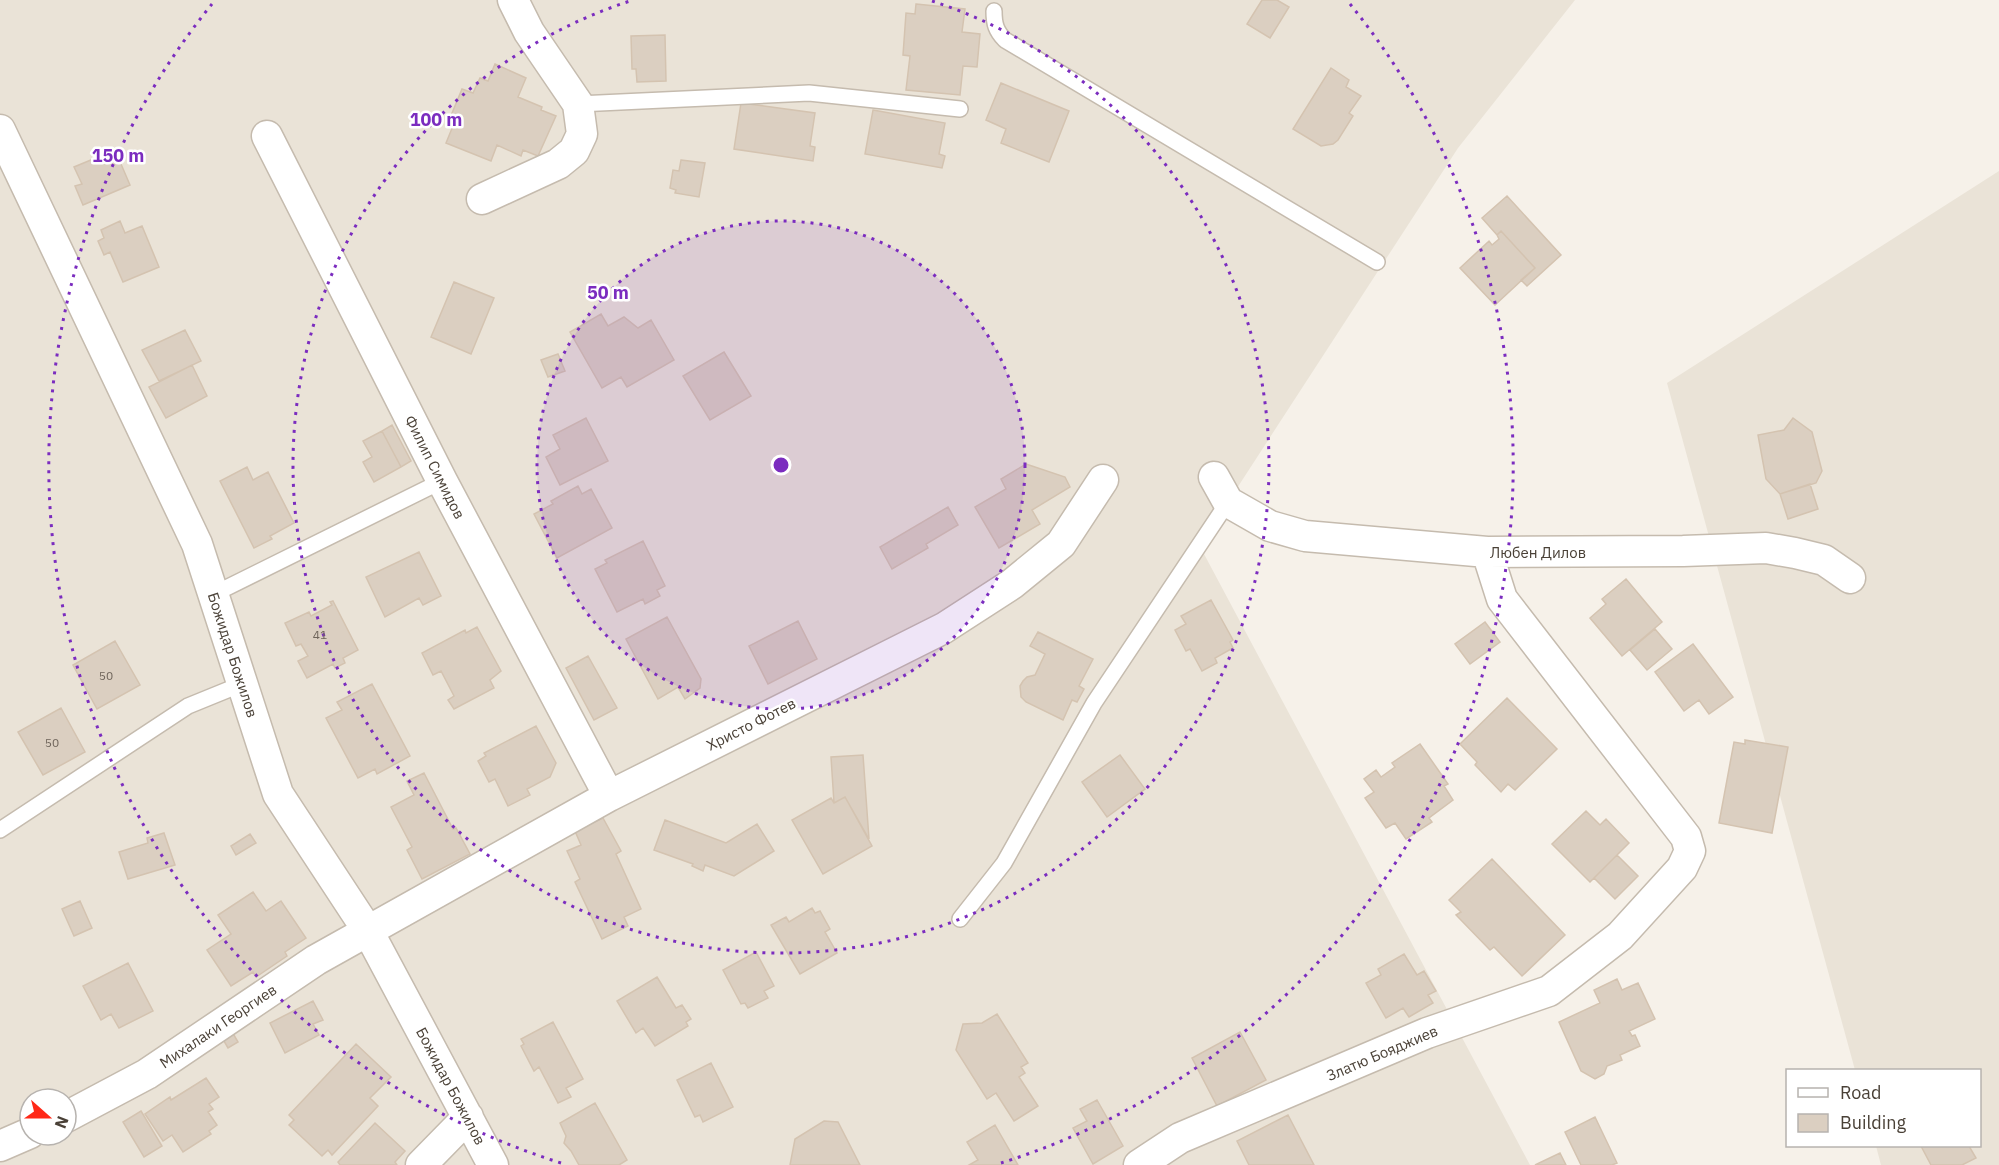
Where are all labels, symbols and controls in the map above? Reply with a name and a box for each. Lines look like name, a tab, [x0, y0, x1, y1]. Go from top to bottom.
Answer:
text: 100 m	[410, 108, 462, 131]
text: 150 m	[92, 144, 144, 167]
text: 50 m	[587, 281, 629, 304]
street label: Филип Симидов	[401, 412, 469, 522]
centre of rings	[771, 455, 791, 475]
street label: Любен Дилов	[1490, 543, 1586, 562]
street label: Божидар Божилов	[204, 590, 262, 720]
house number: 41	[313, 627, 327, 642]
house number: 50	[99, 668, 113, 683]
street label: Христо Фотев	[703, 693, 799, 755]
house number: 50	[45, 735, 59, 750]
street label: Михалаки Георгиев	[156, 980, 280, 1072]
street label: Златю Бояджиев	[1323, 1021, 1441, 1085]
street label: Божидар Божилов	[412, 1024, 490, 1148]
legend	[1786, 1069, 1981, 1147]
text: Road	[1840, 1081, 1881, 1104]
north arrow	[18, 1087, 78, 1147]
text: Building	[1840, 1111, 1907, 1134]
text: N	[51, 1113, 73, 1131]

